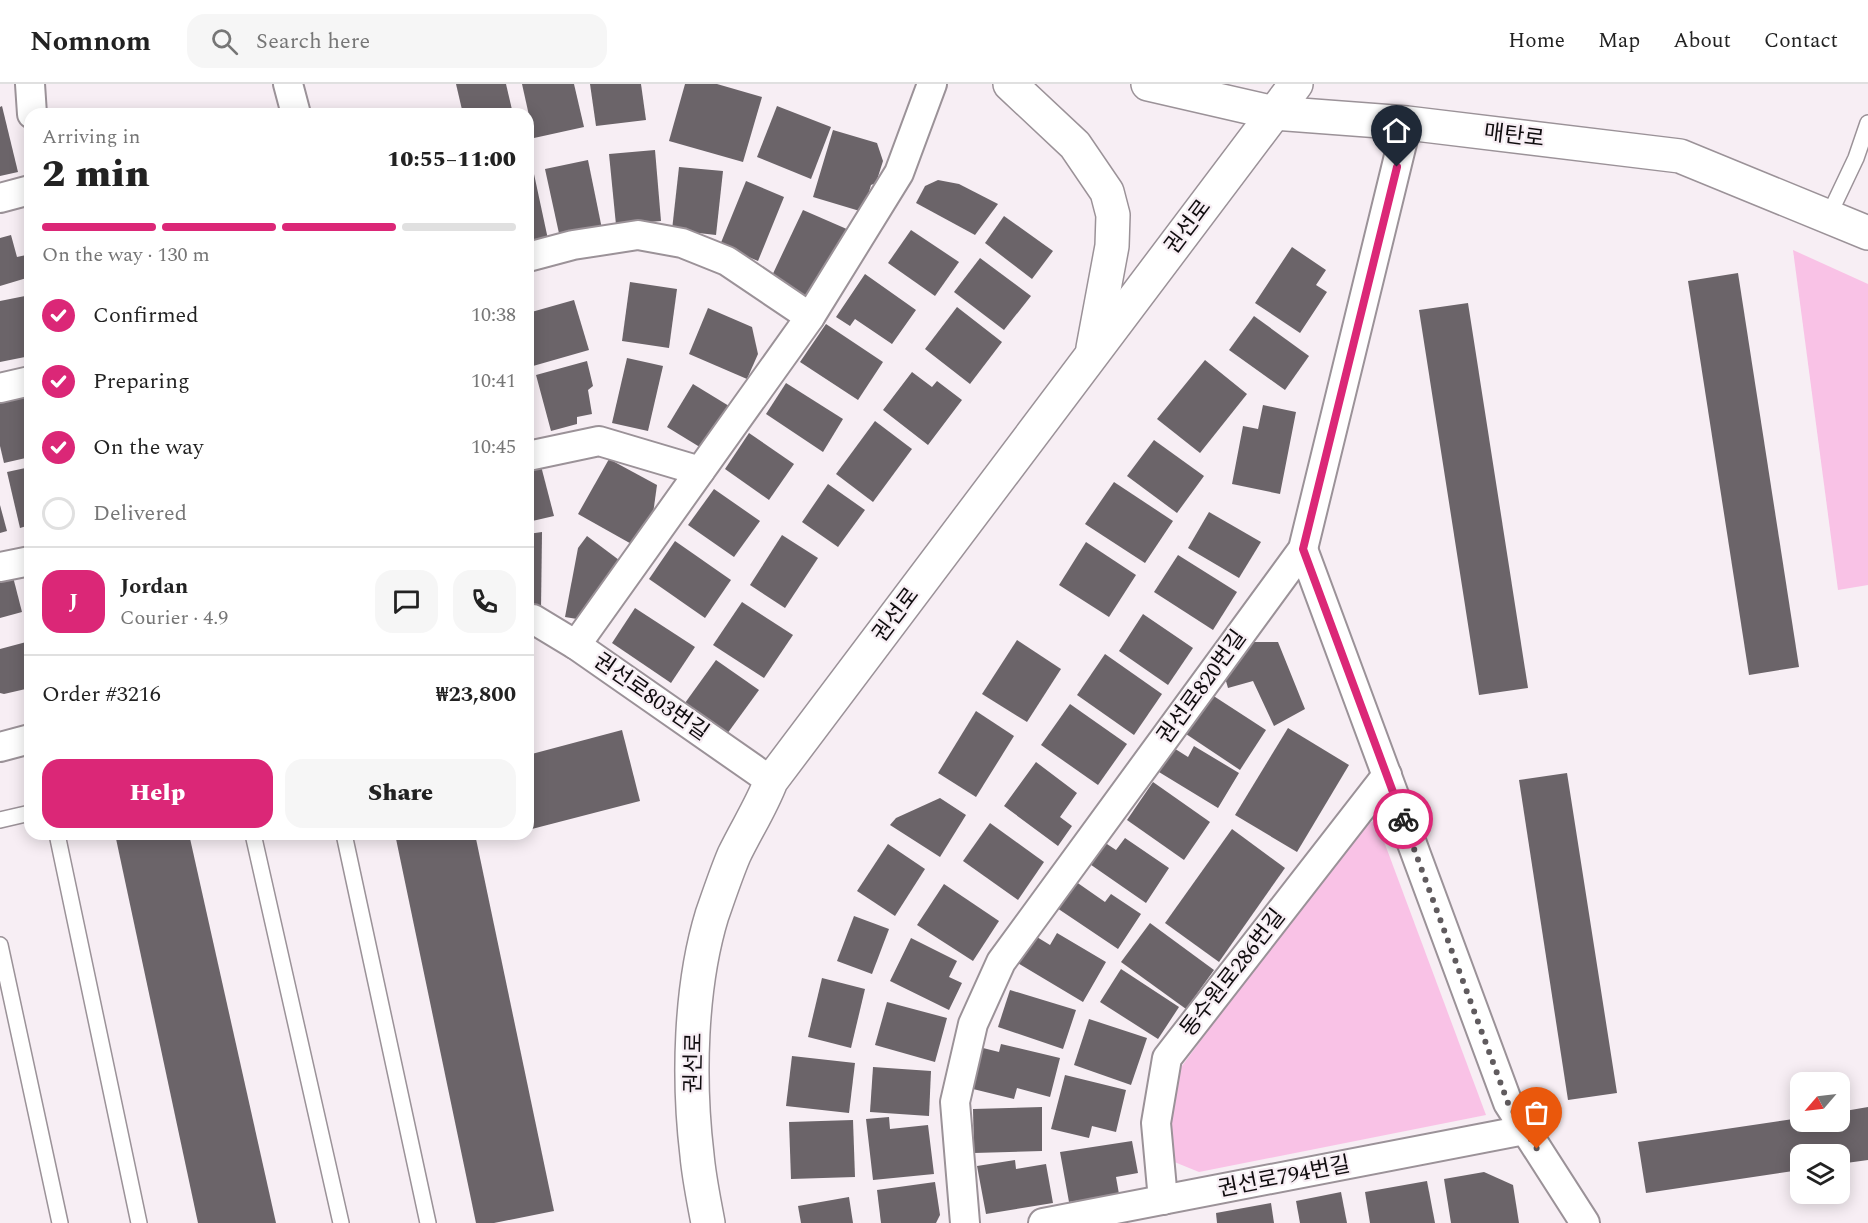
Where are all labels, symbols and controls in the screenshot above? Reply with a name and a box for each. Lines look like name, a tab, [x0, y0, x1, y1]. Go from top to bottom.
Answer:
search box	[187, 14, 607, 68]
text: Nomnom	[30, 20, 151, 63]
icon: search	[208, 25, 241, 58]
text: Search here	[256, 25, 370, 58]
text: Home	[1508, 25, 1565, 57]
text: Map	[1598, 25, 1640, 57]
text: About	[1673, 25, 1731, 57]
text: Contact	[1764, 25, 1838, 57]
pin	[1371, 105, 1422, 167]
icon: home	[1380, 114, 1413, 147]
street label: 매탄로	[1482, 116, 1546, 156]
text: Arriving in	[42, 122, 140, 152]
text: 10:55–11:00	[387, 143, 516, 176]
text: 2 min	[42, 145, 150, 204]
street label: 권선로	[1157, 193, 1219, 261]
text: On the way · 130 m	[42, 240, 210, 270]
icon: check	[42, 299, 75, 332]
text: Confirmed	[93, 299, 199, 332]
text: 10:38	[471, 300, 516, 330]
icon: check	[42, 365, 75, 398]
text: Preparing	[93, 365, 190, 398]
text: 10:41	[471, 366, 516, 396]
icon: check	[42, 431, 75, 464]
text: On the way	[93, 431, 204, 464]
text: 10:45	[471, 432, 516, 462]
text: Delivered	[93, 497, 187, 530]
text: Jordan	[120, 570, 188, 603]
button: chat	[375, 570, 438, 633]
button: phone	[453, 570, 516, 633]
street label: 권선로	[865, 581, 927, 649]
text: J	[69, 585, 78, 618]
text: Courier · 4.9	[120, 603, 228, 633]
street label: 권선로820번길	[1149, 623, 1255, 751]
street label: 권선로803번길	[587, 645, 715, 749]
text: Order #3216	[42, 678, 161, 711]
text: ₩23,800	[436, 678, 516, 711]
button: Help	[42, 759, 273, 828]
button: Share	[285, 759, 516, 828]
courier	[1373, 789, 1433, 849]
icon: bike	[1387, 803, 1420, 836]
street label: 동수원로286번길	[1172, 902, 1294, 1044]
street label: 권선로	[677, 1032, 711, 1094]
north arrow	[1790, 1072, 1850, 1132]
map controls	[1790, 1072, 1850, 1204]
pin	[1511, 1087, 1562, 1149]
icon: bag	[1520, 1096, 1553, 1129]
button: layers	[1790, 1144, 1850, 1204]
street label: 권선로794번길	[1215, 1148, 1353, 1206]

